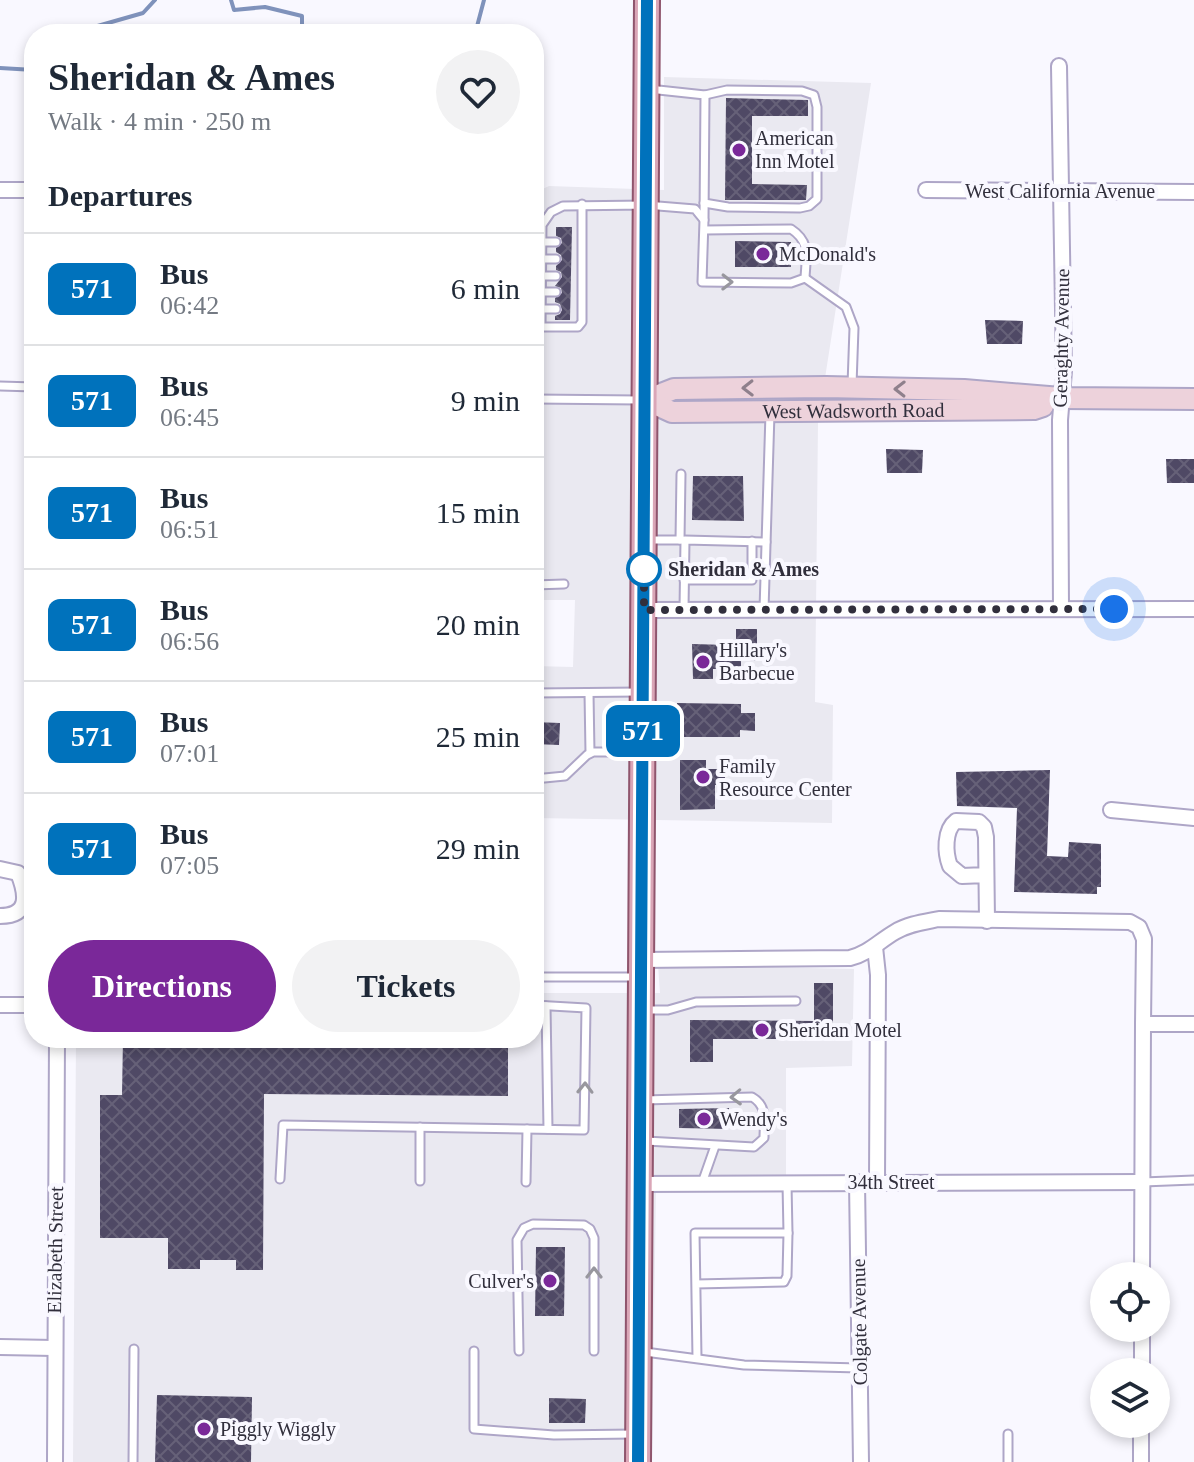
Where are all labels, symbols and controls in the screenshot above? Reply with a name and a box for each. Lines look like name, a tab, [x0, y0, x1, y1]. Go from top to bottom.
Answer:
button: heart	[436, 50, 520, 134]
text: Sheridan & Ames	[48, 56, 335, 98]
text: Walk · 4 min · 250 m	[48, 107, 271, 136]
place label: American Inn Motel	[755, 127, 835, 172]
marker: American Inn Motel	[730, 141, 748, 159]
text: Departures	[48, 179, 192, 212]
street label: West California Avenue	[965, 180, 1155, 202]
place label: McDonald's	[779, 243, 876, 265]
marker: McDonald's	[754, 245, 772, 263]
text: Bus	[160, 257, 208, 290]
street label: Geraghty Avenue	[1049, 268, 1074, 408]
text: 6 min	[451, 272, 520, 305]
text: 571	[71, 273, 113, 304]
one-way arrow	[721, 274, 734, 291]
text: 06:42	[160, 291, 219, 320]
text: Bus	[160, 369, 208, 402]
one-way arrow	[741, 379, 754, 397]
one-way arrow	[893, 380, 906, 397]
text: 9 min	[451, 384, 520, 417]
text: 571	[71, 385, 113, 416]
street label: West Wadsworth Road	[762, 399, 944, 422]
text: 06:45	[160, 403, 219, 432]
text: Bus	[160, 481, 208, 514]
text: 15 min	[436, 496, 520, 529]
text: 571	[71, 497, 113, 528]
text: 06:51	[160, 515, 219, 544]
marker: Sheridan & Ames	[627, 552, 661, 586]
place label: Sheridan & Ames	[668, 558, 819, 580]
your location	[1094, 589, 1134, 629]
text: Bus	[160, 593, 208, 626]
text: 20 min	[436, 608, 520, 641]
text: 571	[71, 609, 113, 640]
text: 06:56	[160, 627, 219, 656]
place label: Hillary's Barbecue	[719, 639, 795, 684]
marker: Hillary's Barbecue	[694, 653, 712, 671]
text: Bus	[160, 705, 208, 738]
line badge: 571	[597, 705, 689, 757]
text: 571	[622, 715, 664, 746]
text: 25 min	[436, 720, 520, 753]
text: 571	[71, 721, 113, 752]
text: 07:01	[160, 739, 219, 768]
place label: Family Resource Center	[719, 755, 852, 800]
marker: Family Resource Center	[694, 768, 712, 786]
text: Bus	[160, 817, 208, 850]
text: 29 min	[436, 832, 520, 865]
text: 571	[71, 833, 113, 864]
text: 07:05	[160, 851, 219, 880]
button: Directions	[48, 940, 276, 1032]
button: Tickets	[292, 940, 520, 1032]
place label: Sheridan Motel	[778, 1019, 902, 1041]
marker: Sheridan Motel	[753, 1021, 771, 1039]
one-way arrow	[576, 1081, 594, 1094]
one-way arrow	[729, 1089, 742, 1106]
place label: Wendy's	[720, 1108, 788, 1131]
marker: Wendy's	[695, 1110, 713, 1128]
street label: 34th Street	[847, 1171, 935, 1193]
street label: Elizabeth Street	[43, 1186, 67, 1314]
street label: Colgate Avenue	[847, 1258, 872, 1386]
map controls	[1090, 1262, 1170, 1438]
button: locate	[1090, 1262, 1170, 1342]
one-way arrow	[585, 1266, 603, 1279]
place label: Culver's	[468, 1270, 534, 1292]
marker: Culver's	[541, 1272, 559, 1290]
button: layers	[1090, 1358, 1170, 1438]
place label: Piggly Wiggly	[220, 1418, 336, 1441]
marker: Piggly Wiggly	[195, 1420, 213, 1438]

